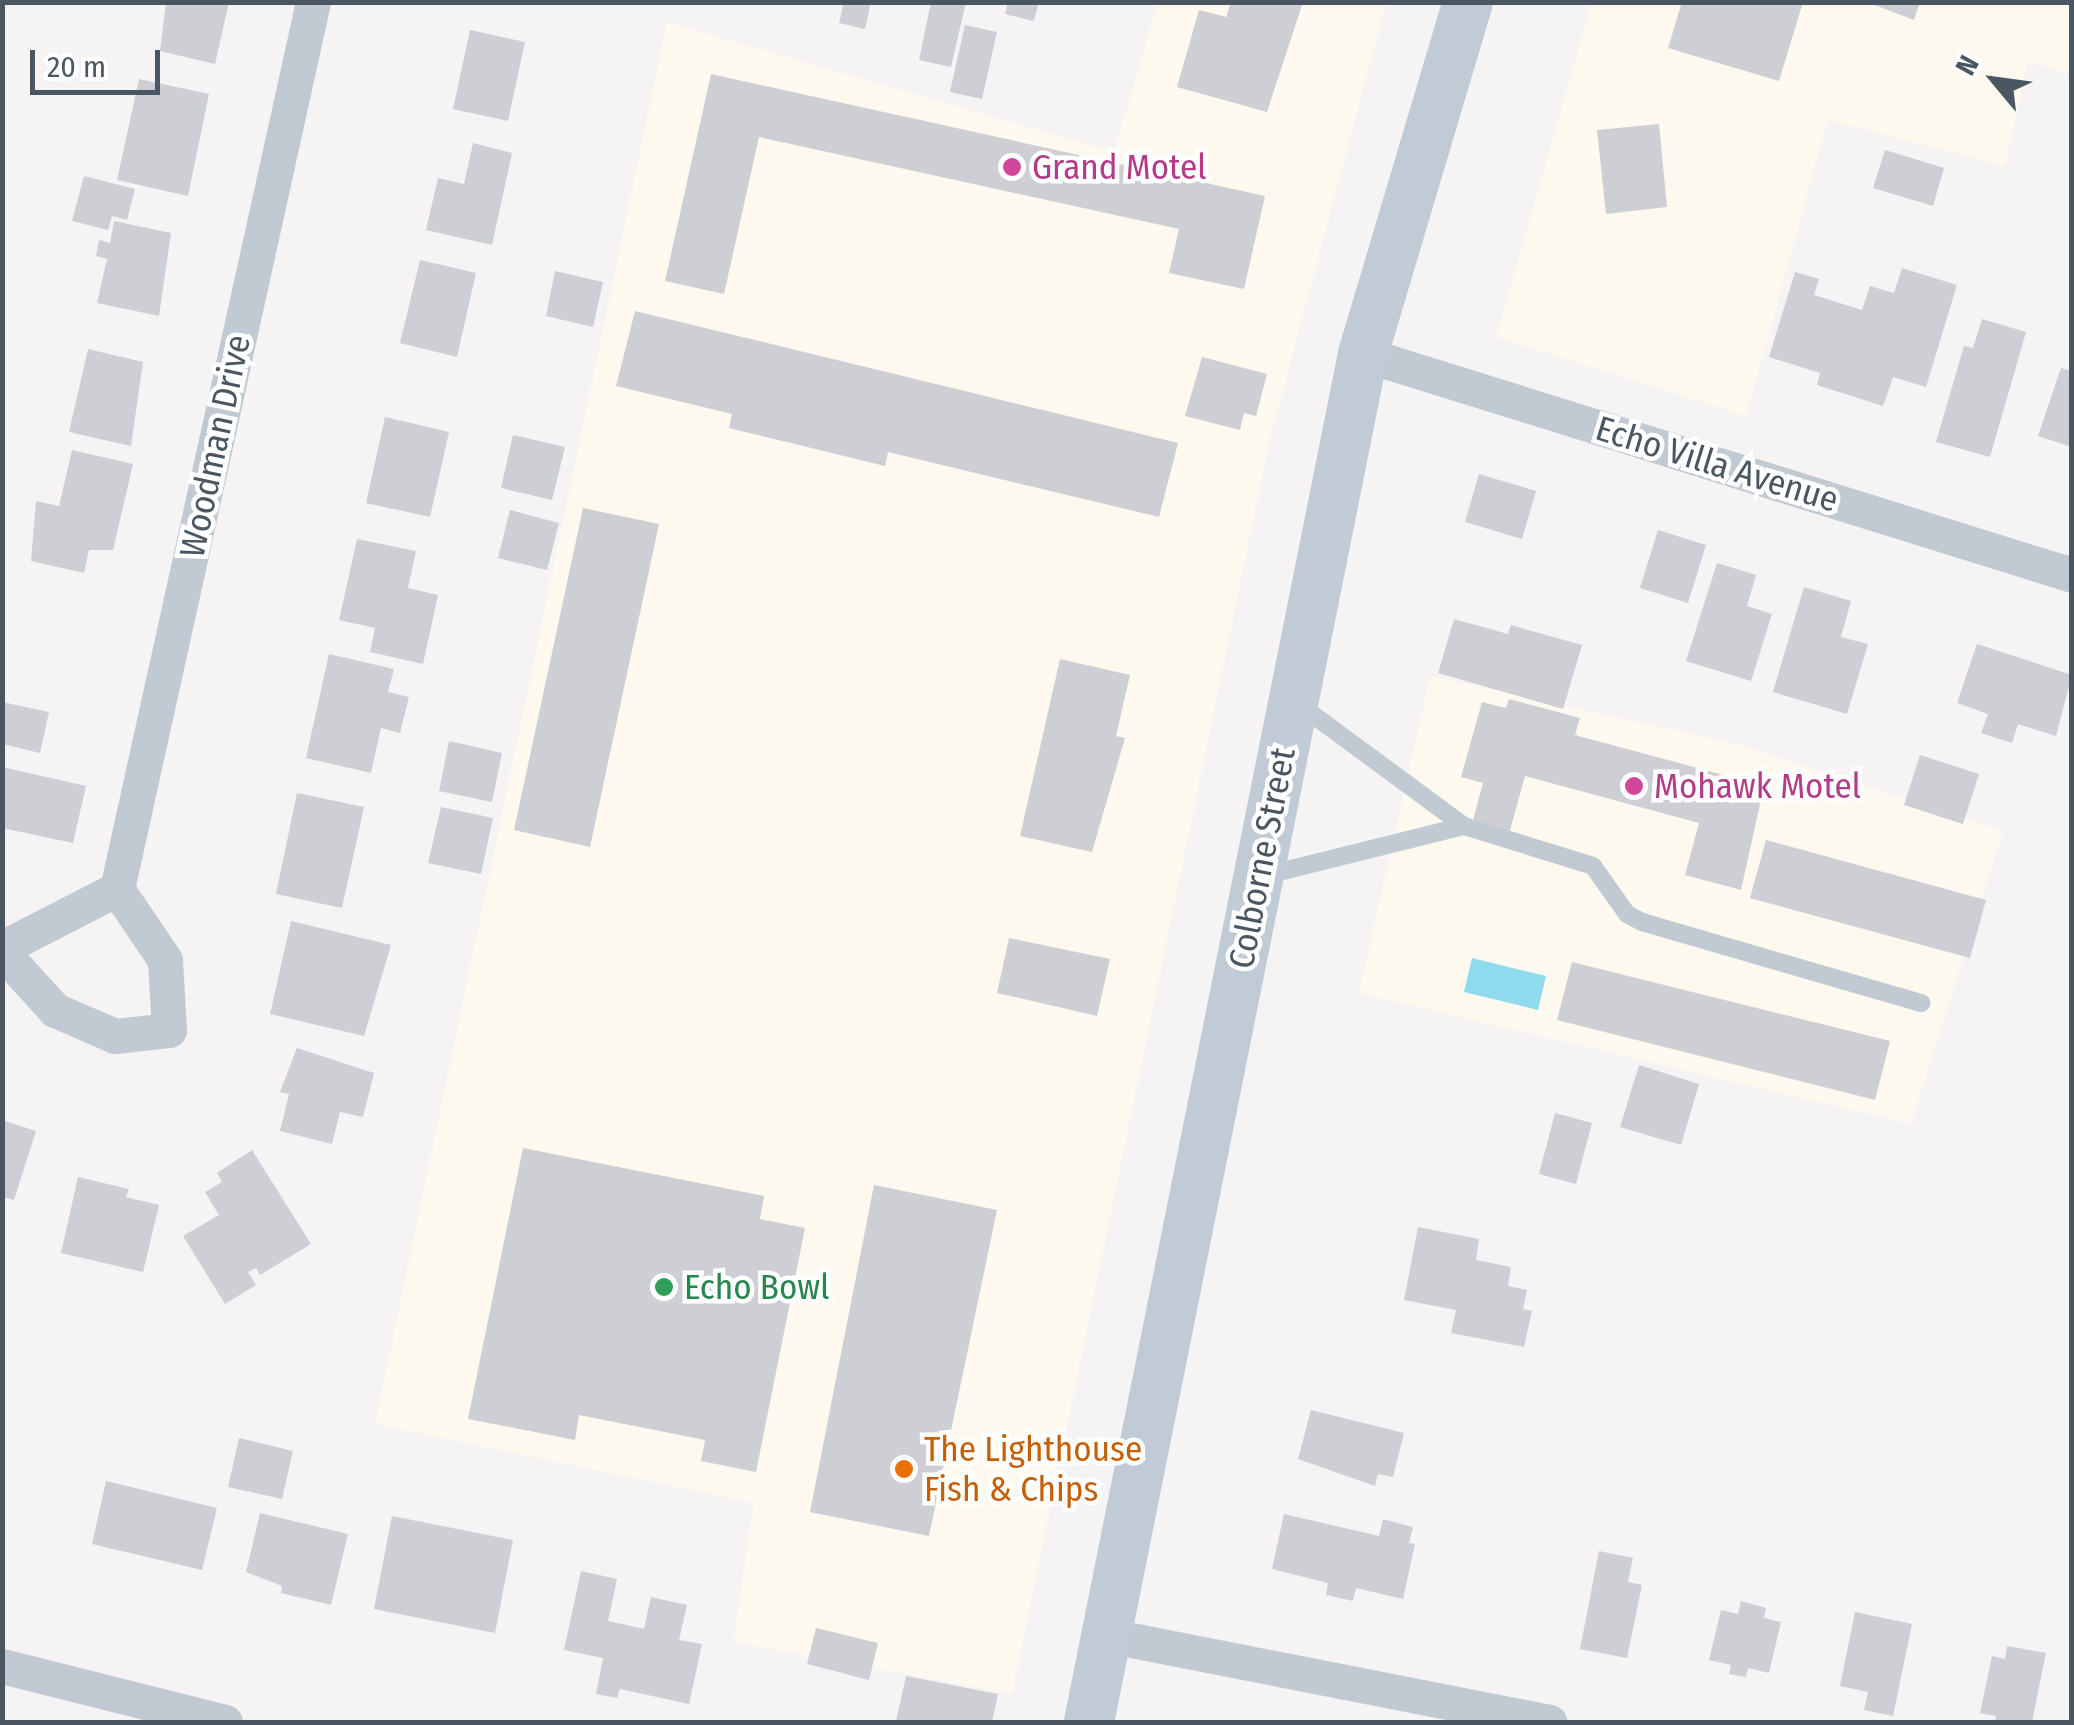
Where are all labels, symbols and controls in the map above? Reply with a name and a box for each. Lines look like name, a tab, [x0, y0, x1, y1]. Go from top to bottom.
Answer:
scale bar	[35, 30, 165, 92]
north arrow	[1944, 30, 2044, 130]
text: 20 m	[47, 49, 106, 85]
text: N	[1949, 50, 1986, 81]
place label: Grand Motel	[1032, 146, 1207, 188]
marker: Grand Motel	[1001, 156, 1023, 178]
street label: Woodman Drive	[171, 331, 259, 561]
street label: Echo Villa Avenue	[1591, 407, 1843, 521]
street label: Colborne Street	[1220, 744, 1304, 972]
place label: Mohawk Motel	[1654, 765, 1861, 807]
marker: Mohawk Motel	[1623, 775, 1645, 797]
place label: Echo Bowl	[684, 1266, 829, 1308]
marker: Echo Bowl	[653, 1276, 675, 1298]
place label: The Lighthouse Fish & Chips	[924, 1428, 1142, 1510]
marker: The Lighthouse Fish & Chips	[893, 1458, 915, 1480]

